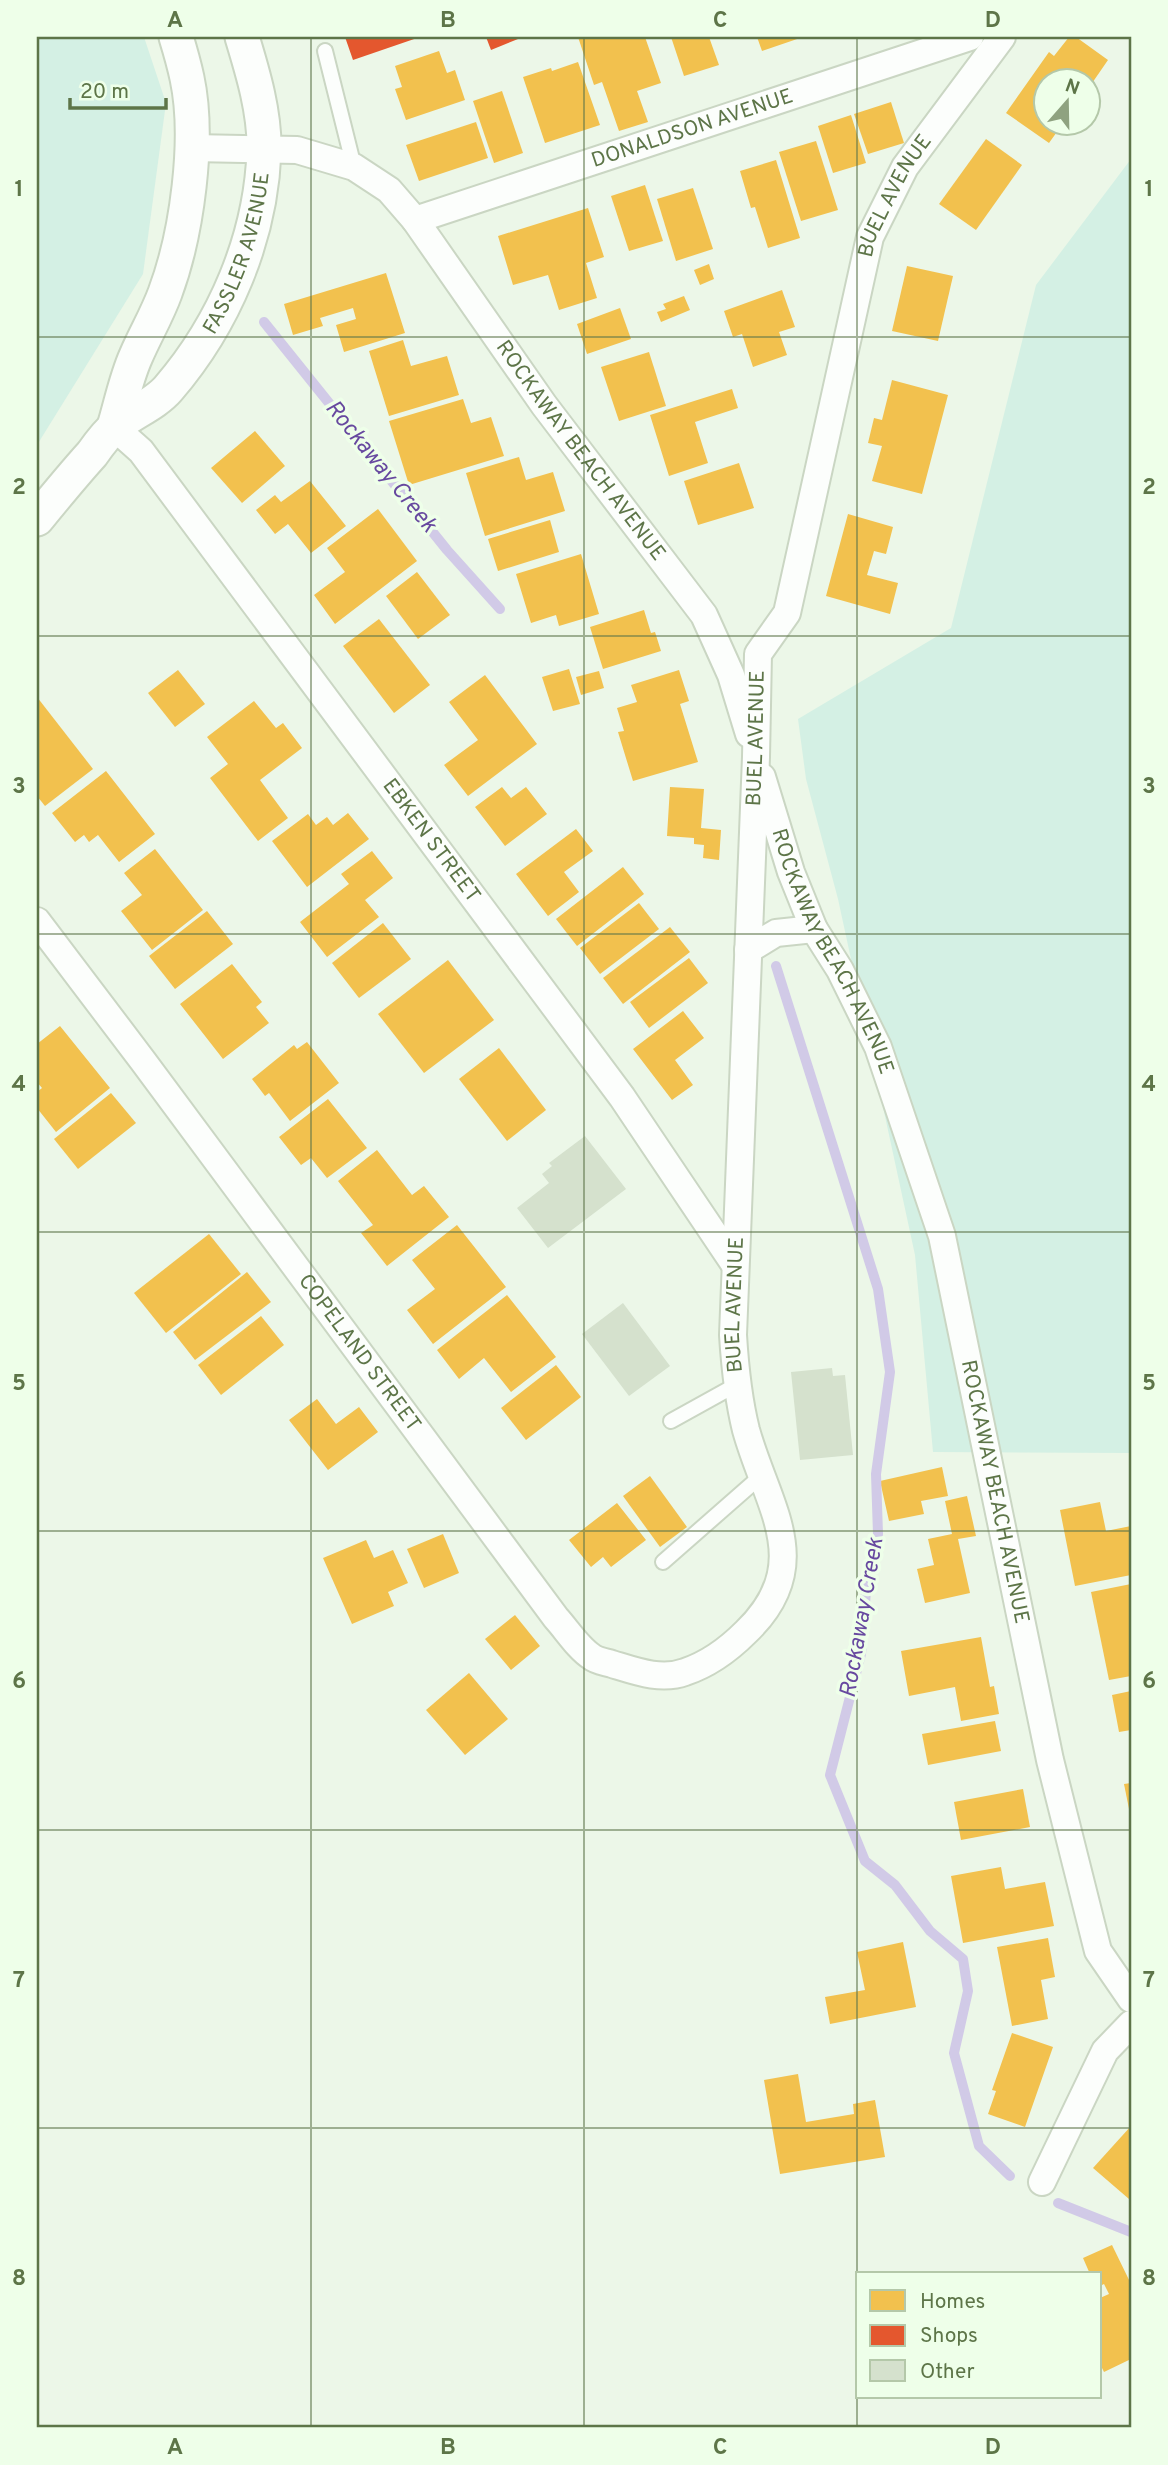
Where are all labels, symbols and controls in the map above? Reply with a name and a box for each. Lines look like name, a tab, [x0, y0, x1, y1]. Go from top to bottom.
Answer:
text: A	[167, 7, 183, 36]
text: B	[440, 7, 456, 36]
text: C	[713, 7, 727, 36]
text: D	[985, 7, 1001, 36]
scale bar	[70, 66, 166, 110]
north arrow	[1032, 66, 1102, 136]
text: N	[1062, 74, 1083, 102]
text: 20 m	[80, 79, 129, 106]
street label: DONALDSON AVENUE	[588, 83, 797, 174]
street label: BUEL AVENUE	[852, 129, 938, 260]
street label: FASSLER AVENUE	[197, 171, 276, 339]
text: 1	[14, 176, 24, 205]
text: 1	[1144, 176, 1154, 205]
street label: ROCKAWAY BEACH AVENUE	[490, 335, 671, 566]
water label: Rockaway Creek	[318, 395, 442, 539]
text: 2	[12, 474, 26, 503]
text: 2	[1142, 474, 1156, 503]
street label: BUEL AVENUE	[741, 670, 771, 807]
text: 3	[12, 773, 26, 802]
street label: EBKEN STREET	[376, 773, 486, 908]
text: 3	[1142, 773, 1156, 802]
street label: ROCKAWAY BEACH AVENUE	[765, 825, 900, 1078]
text: 4	[12, 1071, 26, 1100]
text: 4	[1142, 1071, 1156, 1100]
street label: BUEL AVENUE	[719, 1236, 750, 1374]
street label: COPELAND STREET	[292, 1269, 427, 1437]
street label: ROCKAWAY BEACH AVENUE	[954, 1358, 1035, 1626]
text: 5	[12, 1370, 26, 1399]
text: 5	[1142, 1370, 1156, 1399]
water label: Rockaway Creek	[835, 1535, 891, 1700]
text: 6	[12, 1668, 26, 1697]
text: 6	[1142, 1668, 1156, 1697]
text: 7	[13, 1967, 25, 1996]
text: 7	[1143, 1967, 1155, 1996]
text: 8	[12, 2265, 26, 2294]
text: 8	[1142, 2265, 1156, 2294]
legend	[856, 2272, 1102, 2398]
text: Homes	[920, 2289, 985, 2316]
text: Shops	[920, 2323, 978, 2350]
text: Other	[920, 2359, 975, 2386]
text: A	[167, 2434, 183, 2463]
text: B	[440, 2434, 456, 2463]
text: C	[713, 2434, 727, 2463]
text: D	[985, 2434, 1001, 2463]

